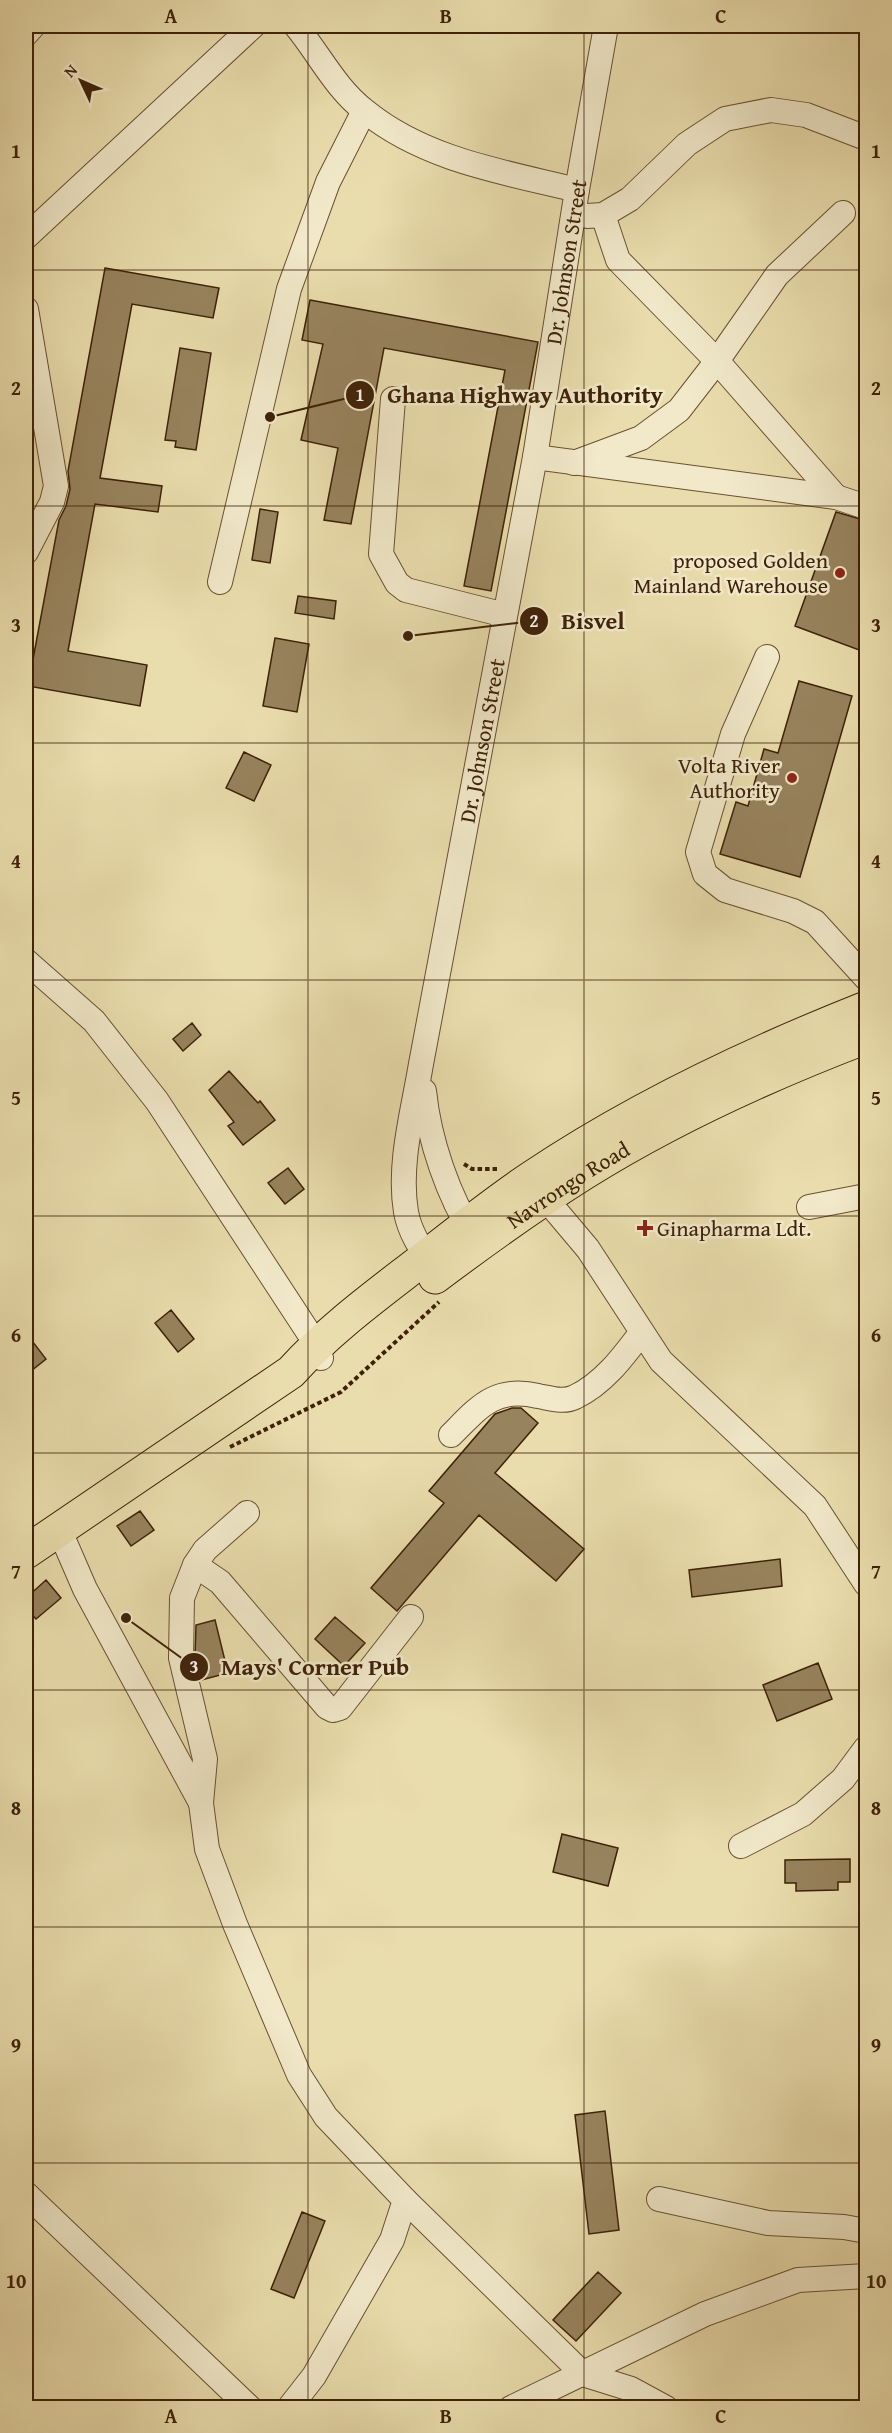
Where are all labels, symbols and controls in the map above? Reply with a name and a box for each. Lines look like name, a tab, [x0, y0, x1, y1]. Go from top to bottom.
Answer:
text: A	[165, 1, 178, 30]
text: B	[440, 1, 452, 30]
text: C	[715, 1, 727, 30]
north arrow	[51, 51, 111, 111]
text: N	[58, 58, 83, 83]
text: 1	[11, 136, 21, 165]
text: 1	[871, 136, 881, 165]
street label: Dr. Johnson Street	[537, 176, 595, 347]
text: 2	[11, 373, 21, 402]
text: 2	[871, 373, 881, 402]
callout: Ghana Highway Authority	[345, 374, 674, 416]
text: Ghana Highway Authority	[387, 377, 663, 412]
text: 1	[355, 381, 365, 408]
place label: proposed Golden Mainland Warehouse	[634, 544, 829, 601]
marker: proposed Golden Mainland Warehouse	[833, 566, 847, 580]
callout: Bisvel	[519, 600, 637, 642]
text: Bisvel	[561, 603, 625, 638]
text: 2	[529, 607, 539, 634]
text: 3	[11, 610, 21, 639]
text: 3	[871, 610, 881, 639]
street label: Dr. Johnson Street	[451, 655, 513, 825]
place label: Volta River Authority	[678, 749, 780, 806]
marker: Volta River Authority	[785, 771, 799, 785]
text: 4	[11, 846, 21, 875]
text: 4	[871, 846, 881, 875]
text: 5	[11, 1083, 21, 1112]
text: 5	[871, 1083, 881, 1112]
street label: Navrongo Road	[500, 1133, 636, 1236]
place label: Ginapharma Ldt.	[657, 1212, 811, 1244]
marker: Ginapharma Ldt.	[638, 1221, 652, 1235]
text: 6	[11, 1320, 21, 1349]
text: 6	[871, 1320, 881, 1349]
text: 7	[11, 1556, 21, 1585]
text: 7	[871, 1556, 881, 1585]
callout: Mays' Corner Pub	[179, 1646, 421, 1688]
text: Mays' Corner Pub	[221, 1649, 409, 1684]
text: 3	[189, 1653, 199, 1680]
text: 8	[11, 1793, 21, 1822]
text: 8	[871, 1793, 881, 1822]
text: 9	[11, 2030, 21, 2059]
text: 9	[871, 2030, 881, 2059]
text: 10	[6, 2266, 26, 2295]
text: 10	[866, 2266, 886, 2295]
text: A	[165, 2401, 178, 2430]
text: B	[440, 2401, 452, 2430]
text: C	[715, 2401, 727, 2430]

